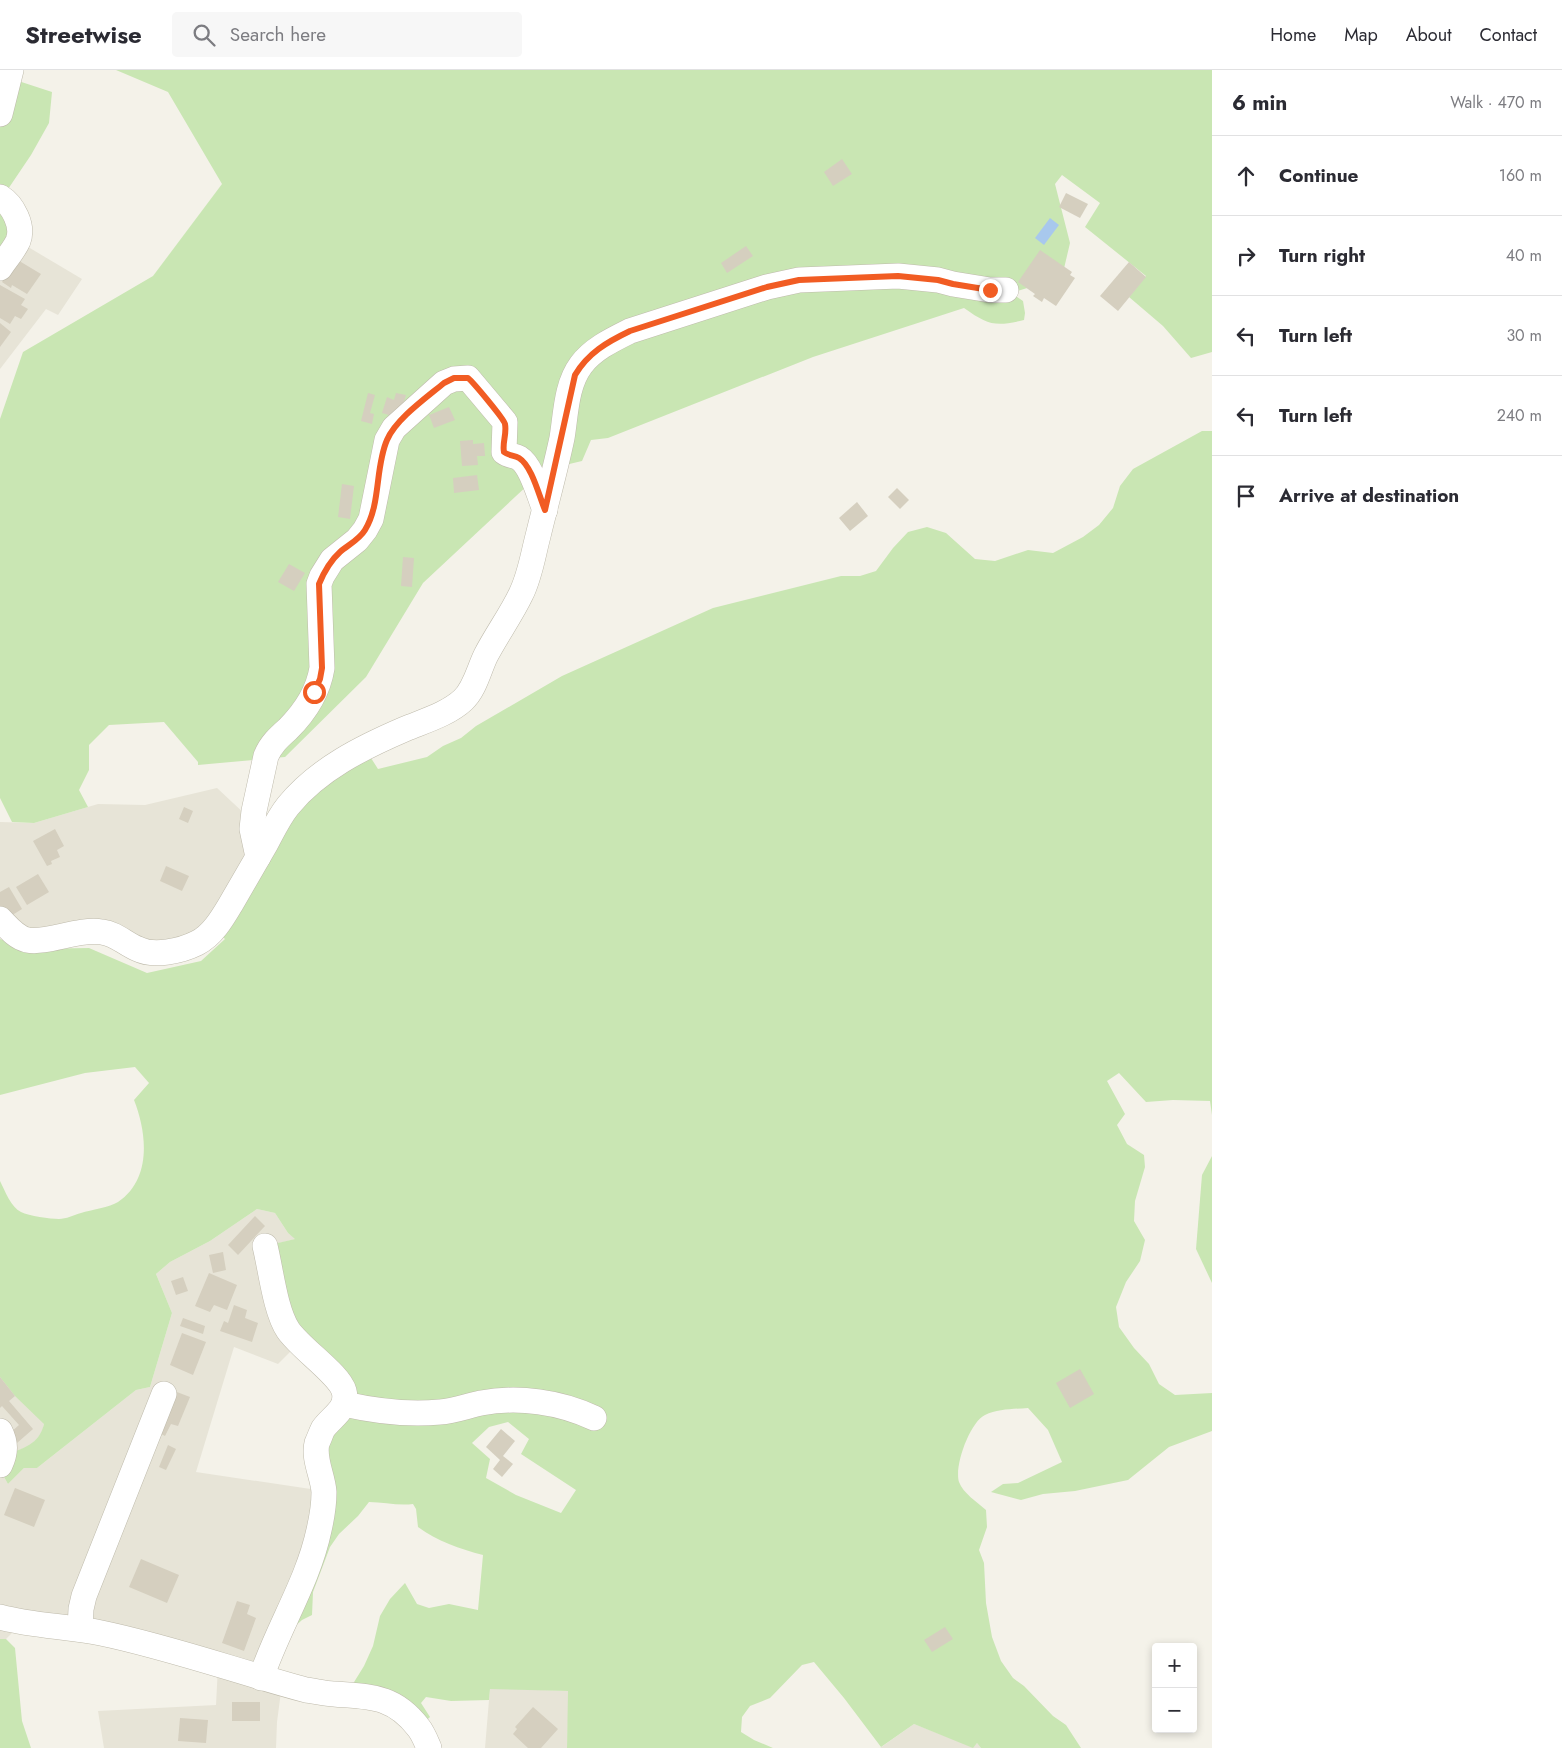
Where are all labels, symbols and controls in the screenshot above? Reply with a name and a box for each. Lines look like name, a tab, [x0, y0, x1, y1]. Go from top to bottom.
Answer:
search box	[172, 12, 522, 57]
text: Streetwise	[25, 17, 142, 52]
icon: search	[190, 21, 218, 49]
text: Search here	[230, 21, 326, 48]
text: Home	[1270, 22, 1316, 48]
text: Map	[1344, 22, 1378, 48]
text: About	[1406, 22, 1451, 48]
text: Contact	[1479, 22, 1537, 48]
text: 6 min	[1232, 88, 1287, 118]
text: Walk · 470 m	[1450, 91, 1542, 114]
icon: ahead	[1232, 162, 1260, 190]
text: Continue	[1279, 162, 1358, 189]
text: 160 m	[1499, 164, 1542, 187]
icon: right	[1232, 242, 1260, 270]
text: Turn right	[1279, 242, 1365, 269]
text: 40 m	[1506, 244, 1542, 267]
route end	[979, 279, 1002, 302]
icon: left	[1232, 322, 1260, 350]
text: Turn left	[1279, 322, 1352, 349]
text: 30 m	[1506, 324, 1542, 347]
icon: left	[1232, 402, 1260, 430]
text: Turn left	[1279, 402, 1352, 429]
text: 240 m	[1497, 404, 1542, 427]
icon: arrive	[1232, 482, 1260, 510]
text: Arrive at destination	[1279, 482, 1459, 509]
route start	[303, 681, 326, 704]
map controls	[1152, 1643, 1197, 1733]
button: +	[1152, 1643, 1197, 1688]
button: −	[1152, 1688, 1197, 1733]

